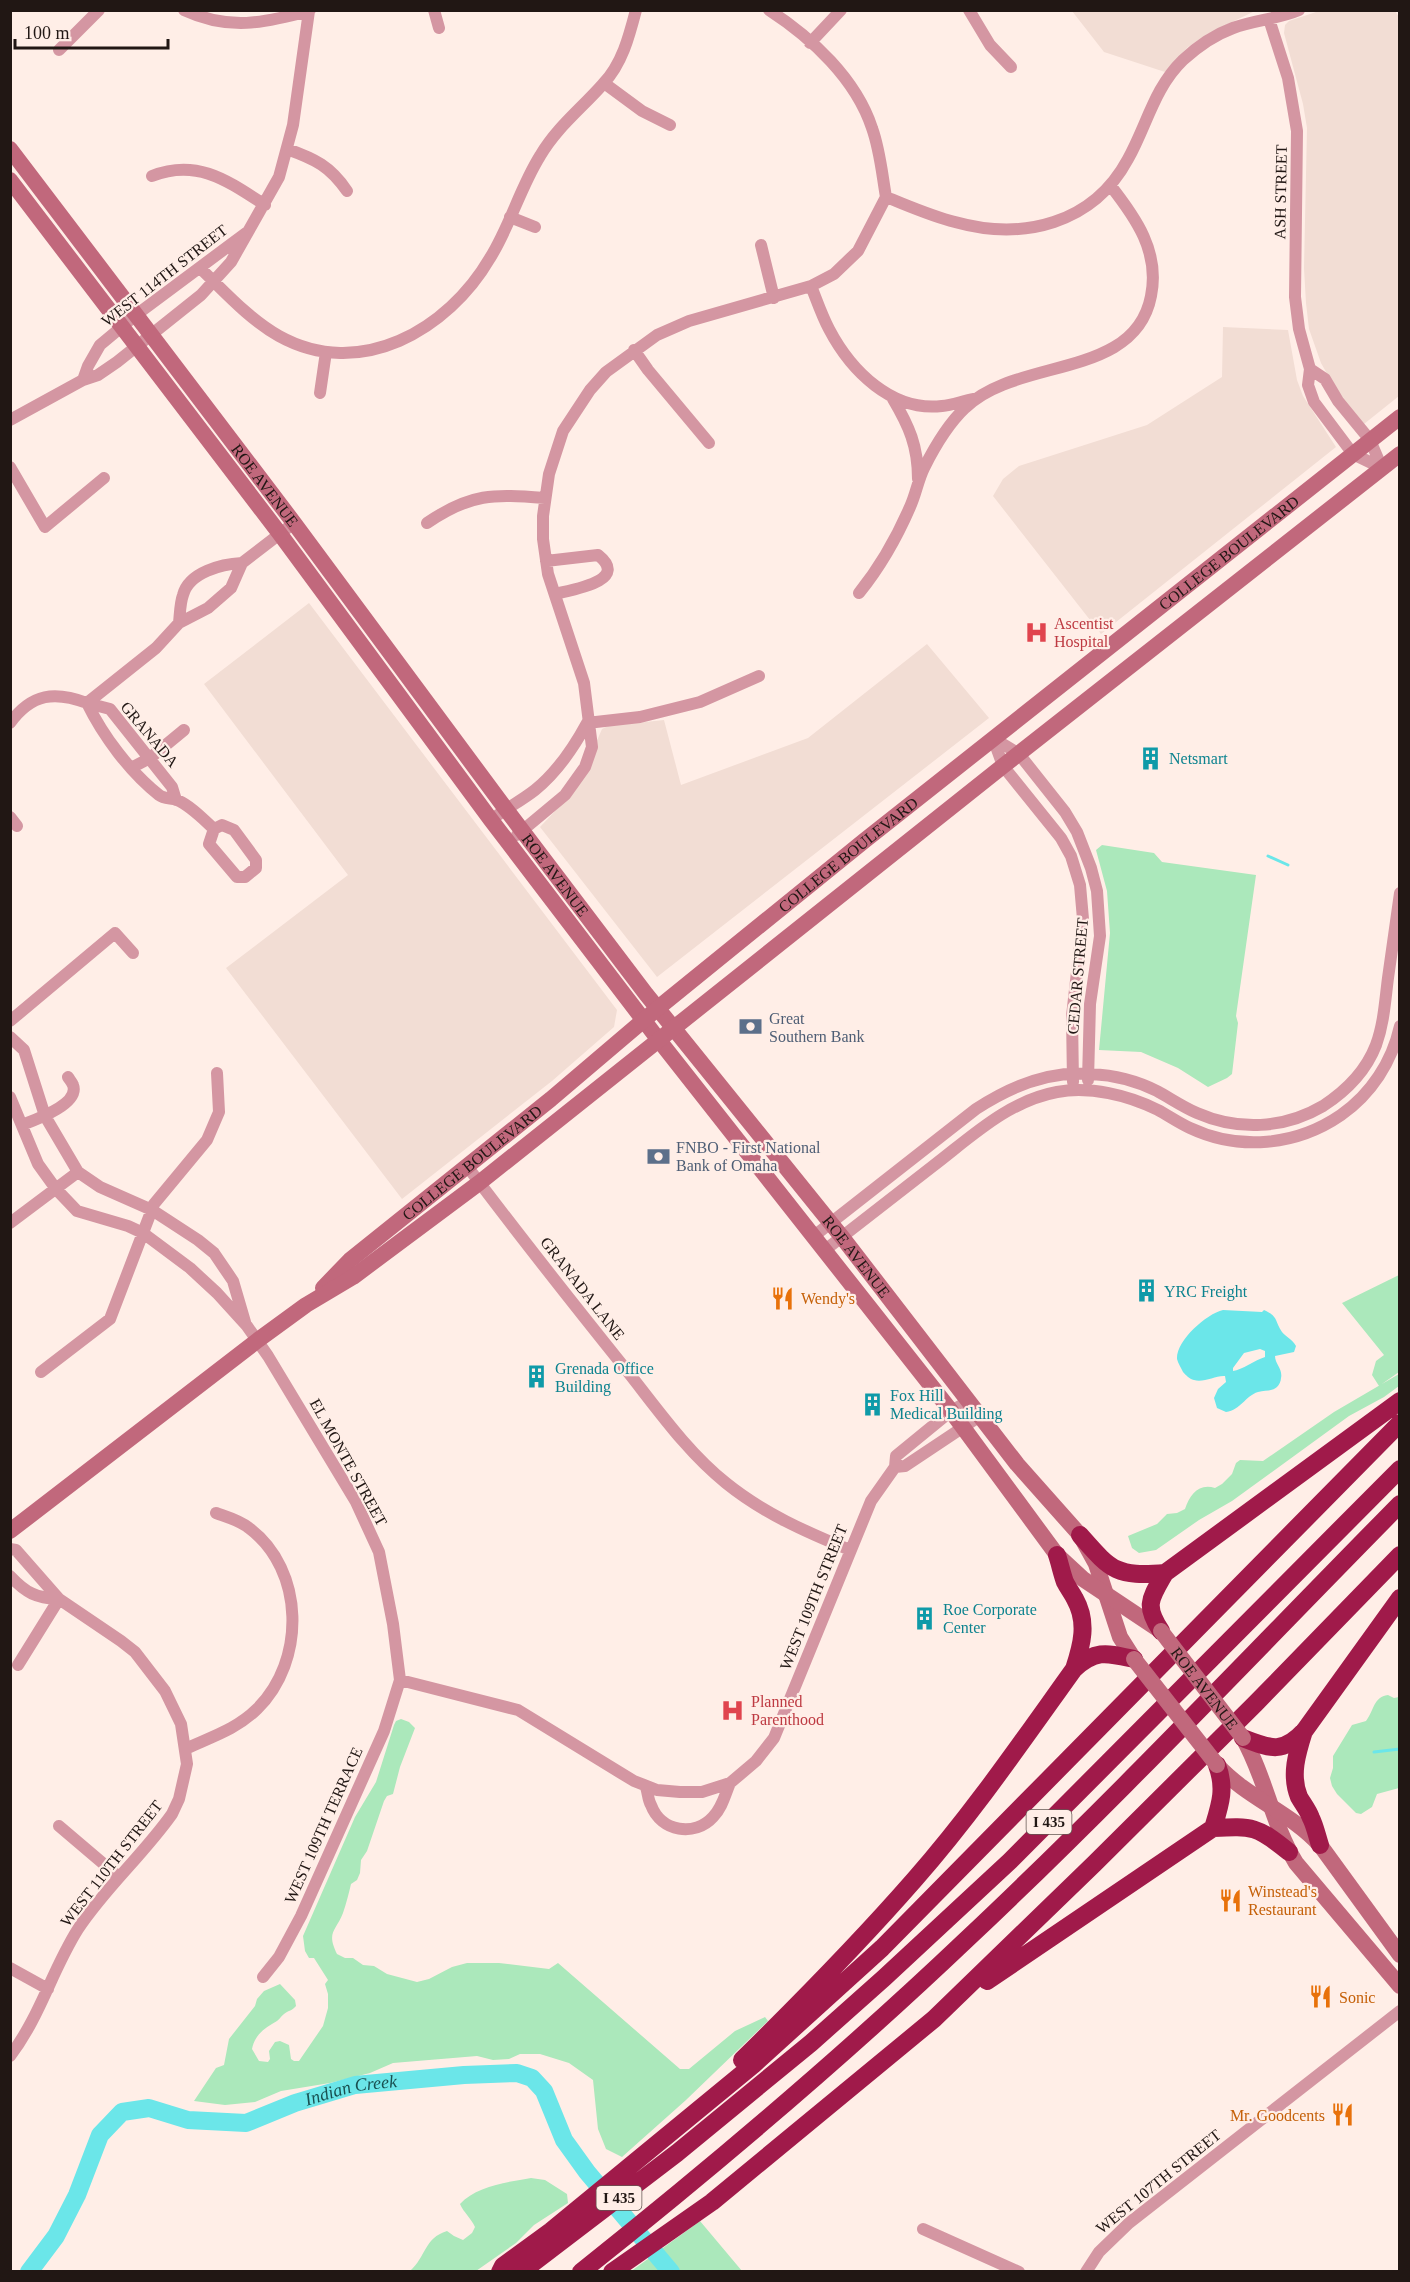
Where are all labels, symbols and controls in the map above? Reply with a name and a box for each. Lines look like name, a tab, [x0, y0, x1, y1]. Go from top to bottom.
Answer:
scale bar	[15, 12, 168, 50]
text: 100 m	[24, 23, 70, 43]
street label: ASH STREET	[1271, 144, 1290, 239]
street label: WEST 114TH STREET	[98, 221, 231, 330]
street label: ROE AVENUE	[228, 441, 301, 530]
street label: COLLEGE BOULEVARD	[1156, 492, 1302, 613]
place label: Ascentist Hospital	[1054, 615, 1114, 651]
hospital icon: Ascentist Hospital	[1023, 619, 1049, 645]
street label: GRANADA	[117, 698, 182, 771]
building icon: Netsmart	[1138, 745, 1164, 771]
place label: Netsmart	[1169, 750, 1228, 767]
street label: COLLEGE BOULEVARD	[775, 794, 921, 916]
street label: ROE AVENUE	[519, 831, 592, 920]
street label: CEDAR STREET	[1064, 917, 1091, 1035]
place label: Great Southern Bank	[769, 1010, 865, 1045]
bank icon: Great Southern Bank	[738, 1014, 764, 1040]
street label: COLLEGE BOULEVARD	[399, 1102, 545, 1224]
place label: FNBO - First National Bank of Omaha	[676, 1139, 821, 1174]
bank icon: FNBO - First National Bank of Omaha	[645, 1143, 671, 1169]
street label: ROE AVENUE	[819, 1212, 893, 1301]
street label: GRANADA LANE	[537, 1234, 628, 1343]
building icon: YRC Freight	[1133, 1278, 1159, 1304]
place label: YRC Freight	[1164, 1283, 1248, 1301]
restaurant icon: Wendy's	[770, 1285, 796, 1311]
place label: Wendy's	[801, 1290, 855, 1308]
place label: Grenada Office Building	[555, 1360, 654, 1396]
building icon: Grenada Office Building	[524, 1364, 550, 1390]
place label: Fox Hill Medical Building	[890, 1387, 1002, 1423]
building icon: Fox Hill Medical Building	[859, 1391, 885, 1417]
street label: EL MONTE STREET	[307, 1396, 391, 1529]
street label: WEST 109TH STREET	[777, 1522, 851, 1672]
place label: Roe Corporate Center	[943, 1601, 1037, 1636]
building icon: Roe Corporate Center	[912, 1605, 938, 1631]
street label: ROE AVENUE	[1168, 1644, 1241, 1733]
place label: Planned Parenthood	[751, 1693, 824, 1728]
hospital icon: Planned Parenthood	[720, 1697, 746, 1723]
street label: WEST 109TH TERRACE	[281, 1744, 366, 1906]
street label: WEST 110TH STREET	[57, 1797, 166, 1929]
road number: I 435	[1026, 1810, 1072, 1834]
place label: Winstead's Restaurant	[1248, 1883, 1317, 1918]
restaurant icon: Winstead's Restaurant	[1217, 1887, 1243, 1913]
restaurant icon: Sonic	[1308, 1984, 1334, 2010]
place label: Sonic	[1339, 1989, 1375, 2006]
water label: Indian Creek	[302, 2071, 399, 2110]
restaurant icon: Mr. Goodcents	[1330, 2102, 1356, 2128]
place label: Mr. Goodcents	[1230, 2107, 1325, 2124]
street label: WEST 107TH STREET	[1093, 2126, 1224, 2237]
road number: I 435	[596, 2186, 642, 2210]

